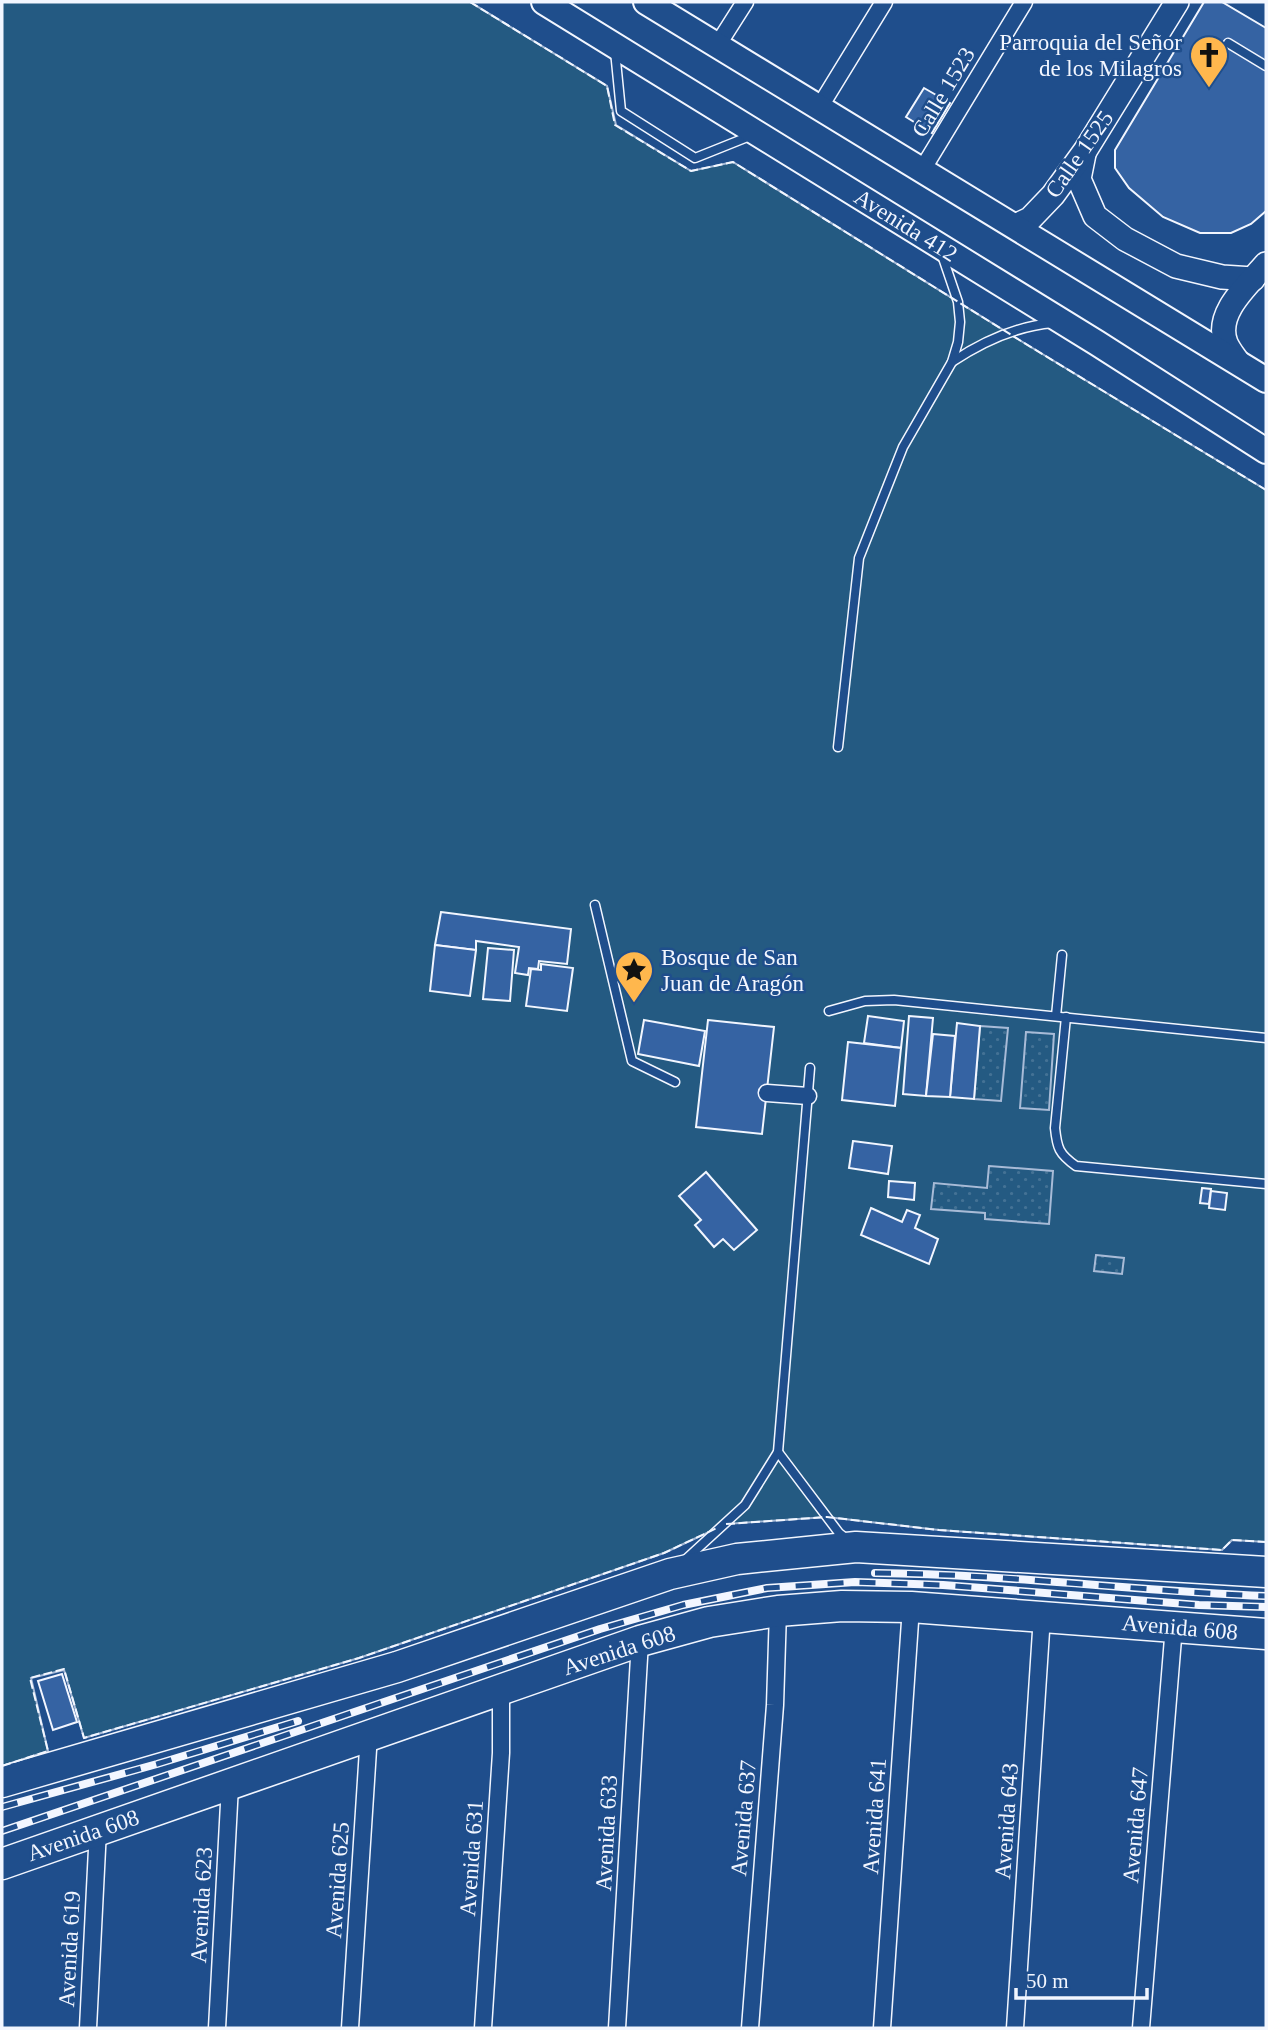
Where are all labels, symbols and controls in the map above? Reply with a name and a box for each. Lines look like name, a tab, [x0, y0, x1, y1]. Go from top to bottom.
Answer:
place label: Parroquia del Señor de los Milagros	[999, 30, 1182, 81]
church icon: Parroquia del Señor de los Milagros	[1188, 34, 1230, 89]
street label: Calle 1523	[907, 43, 980, 142]
street label: Calle 1525	[1040, 106, 1118, 203]
street label: Avenida 412	[850, 184, 962, 267]
place label: Bosque de San Juan de Aragón	[661, 945, 805, 996]
place icon: Bosque de San Juan de Aragón	[613, 949, 655, 1004]
street label: Avenida 608	[1121, 1610, 1239, 1645]
street label: Avenida 608	[560, 1621, 678, 1680]
street label: Avenida 641	[858, 1757, 891, 1875]
street label: Avenida 637	[726, 1759, 761, 1877]
street label: Avenida 643	[990, 1762, 1023, 1880]
street label: Avenida 647	[1118, 1766, 1153, 1884]
street label: Avenida 633	[591, 1774, 622, 1892]
street label: Avenida 631	[455, 1799, 488, 1917]
street label: Avenida 608	[24, 1805, 142, 1866]
street label: Avenida 625	[321, 1821, 354, 1939]
street label: Avenida 623	[186, 1846, 217, 1964]
street label: Avenida 619	[54, 1890, 85, 2008]
scale bar	[1016, 1956, 1147, 2000]
text: 50 m	[1026, 1969, 1069, 1993]

